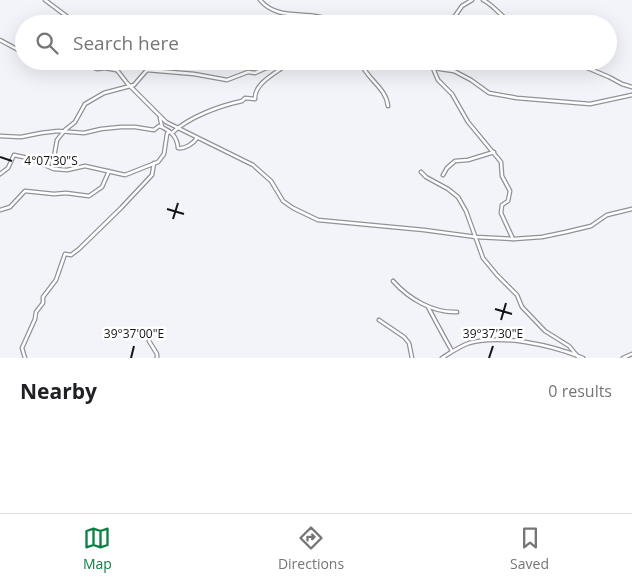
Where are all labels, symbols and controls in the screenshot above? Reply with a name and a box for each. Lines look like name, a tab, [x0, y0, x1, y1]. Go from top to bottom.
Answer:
search box	[15, 15, 617, 70]
icon: search	[33, 29, 61, 57]
text: Search here	[73, 30, 179, 56]
text: 4°07'30"S	[24, 152, 78, 169]
text: 39°37'00"E	[104, 325, 164, 342]
text: 39°37'30"E	[463, 325, 523, 342]
text: Nearby	[20, 377, 97, 405]
text: 0 results	[548, 380, 612, 402]
tab: Map	[83, 524, 112, 573]
tab: Directions	[278, 524, 344, 573]
tab: Saved	[510, 524, 549, 573]

